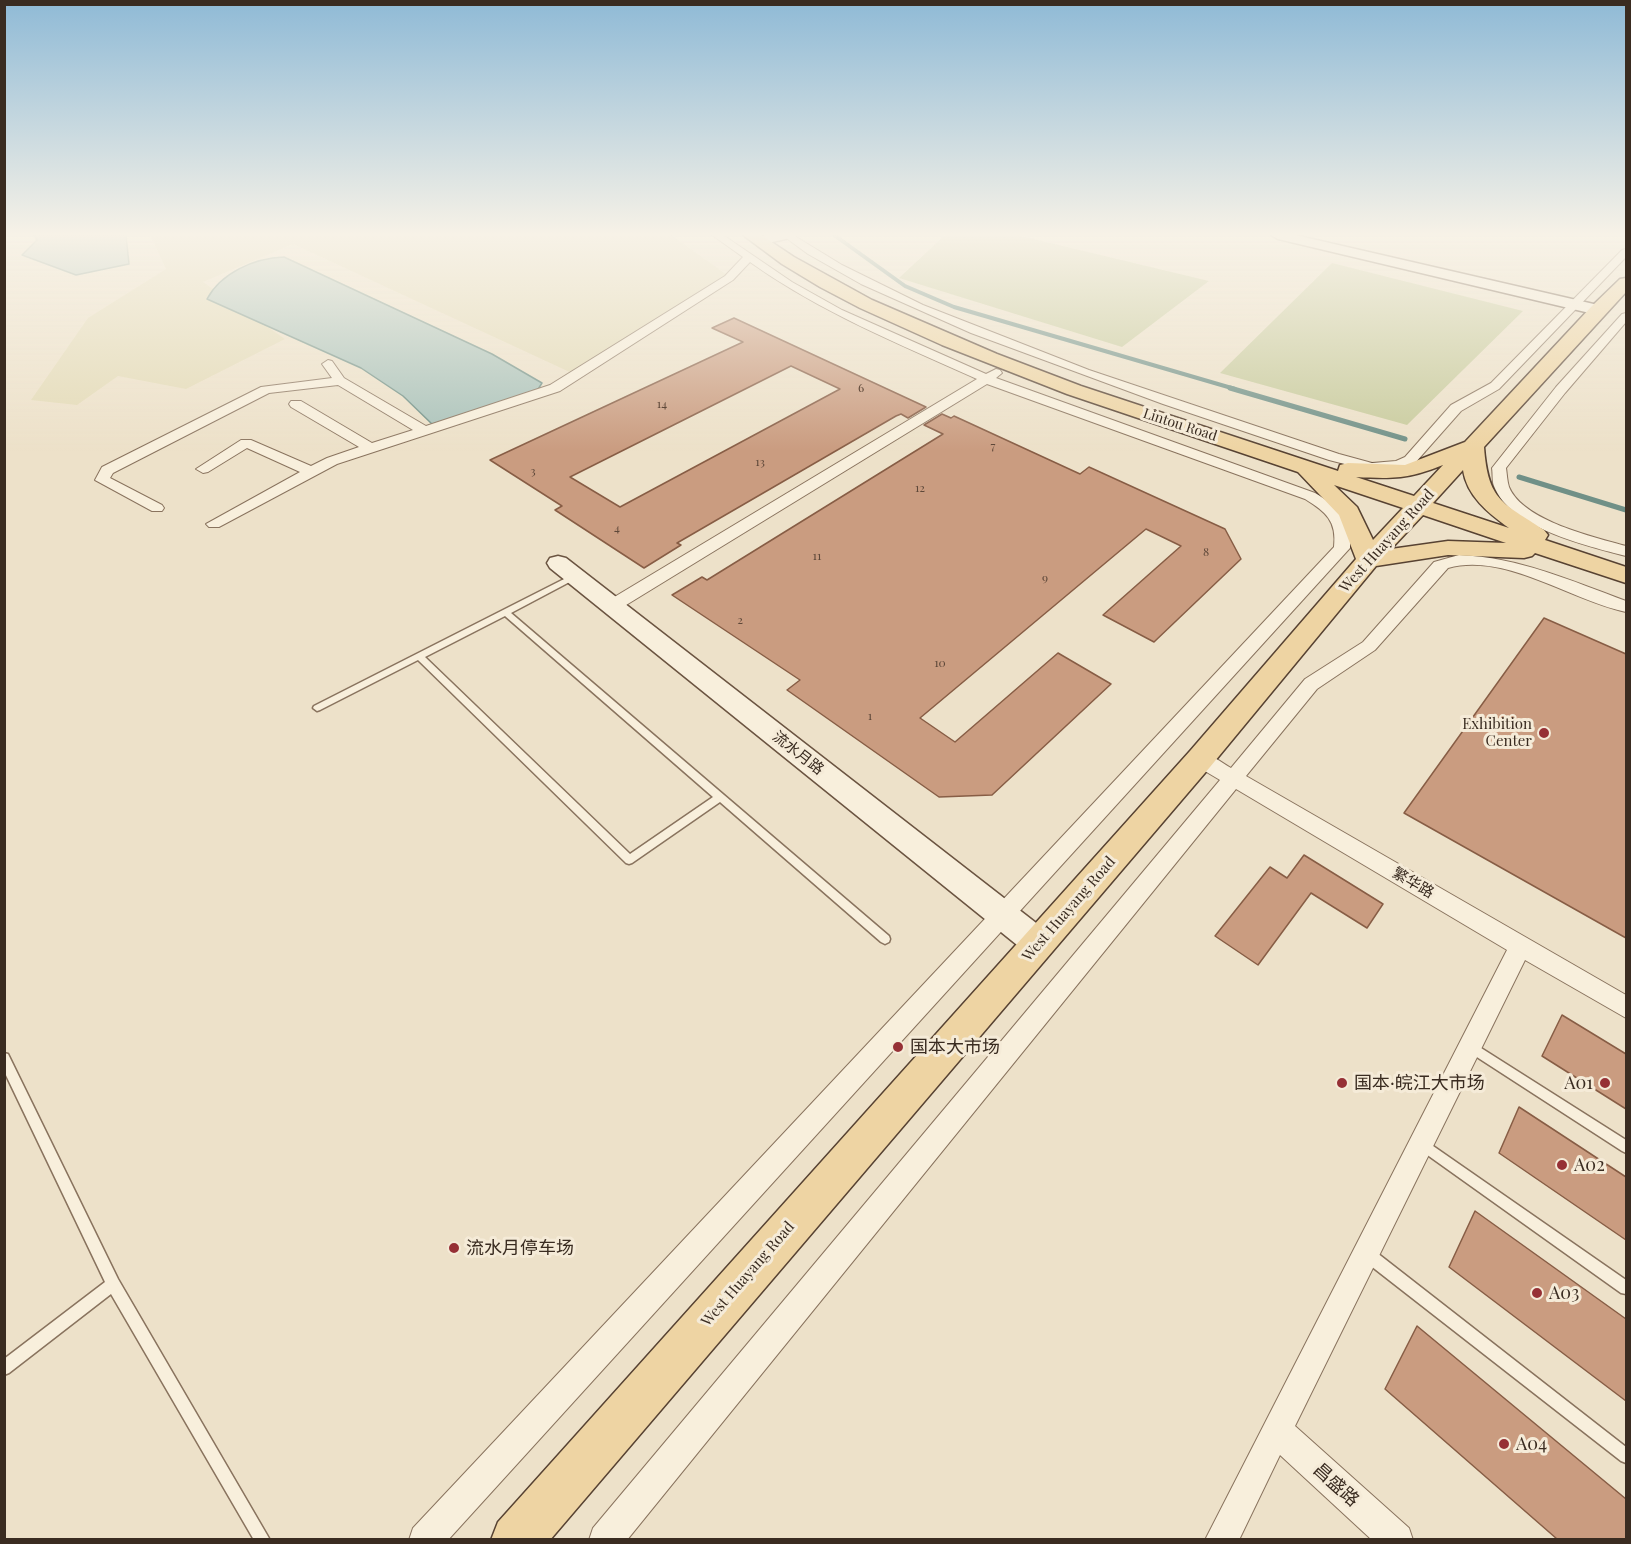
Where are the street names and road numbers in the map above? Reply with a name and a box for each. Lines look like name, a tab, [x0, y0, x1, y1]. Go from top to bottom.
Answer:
street label: Lintou Road	[1141, 405, 1219, 445]
street label: West Huayang Road	[1336, 486, 1438, 596]
street label: 流水月路	[769, 727, 827, 779]
street label: West Huayang Road	[1019, 853, 1119, 965]
street label: 繁华路	[1389, 864, 1437, 902]
street label: West Huayang Road	[698, 1218, 798, 1330]
street label: 昌盛路	[1309, 1459, 1363, 1511]

